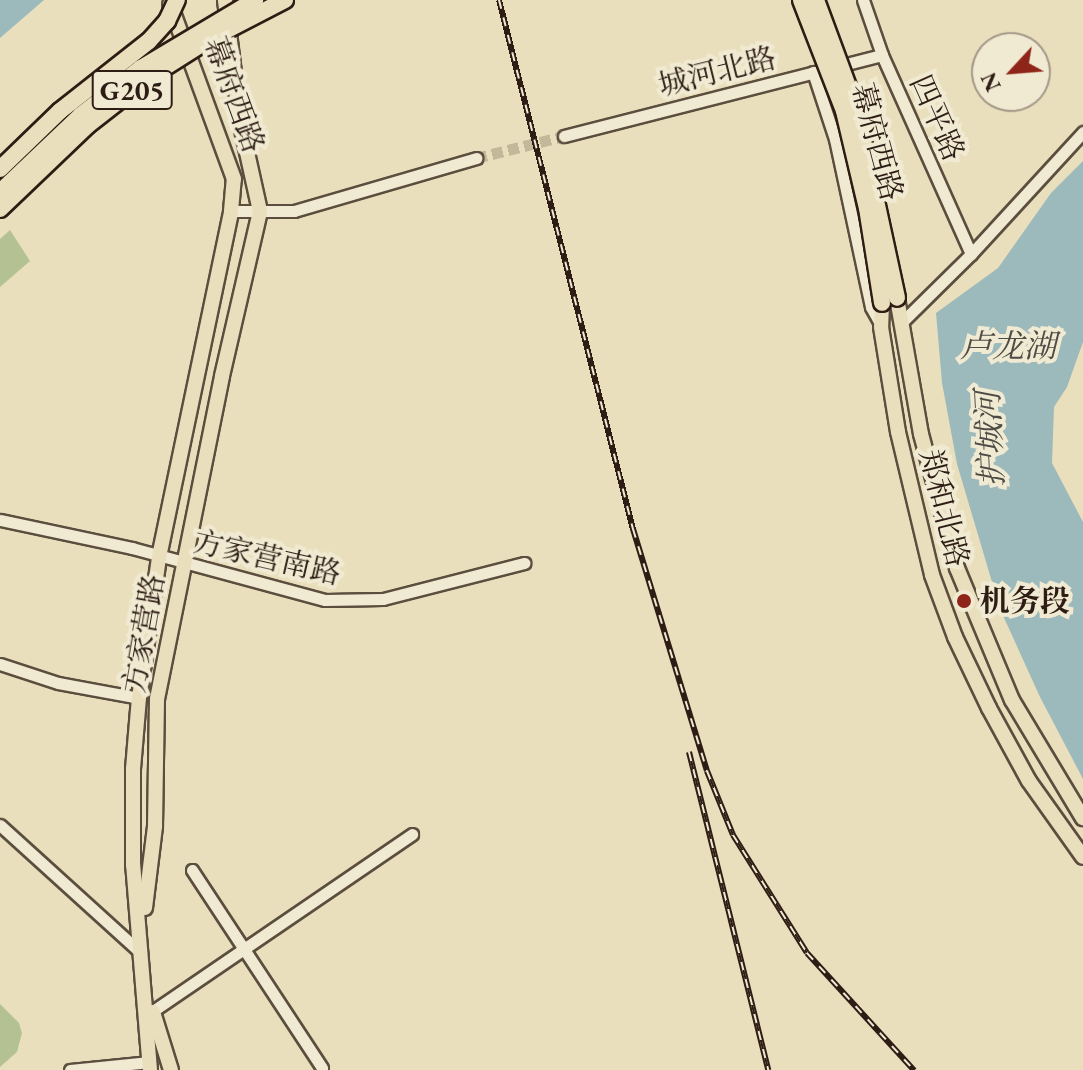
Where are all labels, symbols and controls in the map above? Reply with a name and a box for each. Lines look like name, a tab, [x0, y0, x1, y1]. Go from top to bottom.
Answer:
street label: 幕府西路	[197, 32, 271, 158]
north arrow	[971, 32, 1051, 112]
street label: 城河北路	[654, 40, 780, 104]
road number: G205	[90, 66, 174, 114]
text: N	[974, 68, 1008, 96]
street label: 四平路	[902, 70, 972, 166]
street label: 幕府西路	[844, 79, 910, 205]
water label: 卢龙湖	[960, 327, 1056, 365]
water label: 护城河	[968, 390, 1012, 488]
street label: 郑和北路	[912, 445, 976, 571]
street label: 方家营南路	[190, 524, 344, 592]
street label: 方家营路	[116, 572, 172, 696]
place label: 机务段	[980, 583, 1070, 619]
marker: 机务段	[955, 592, 973, 610]

